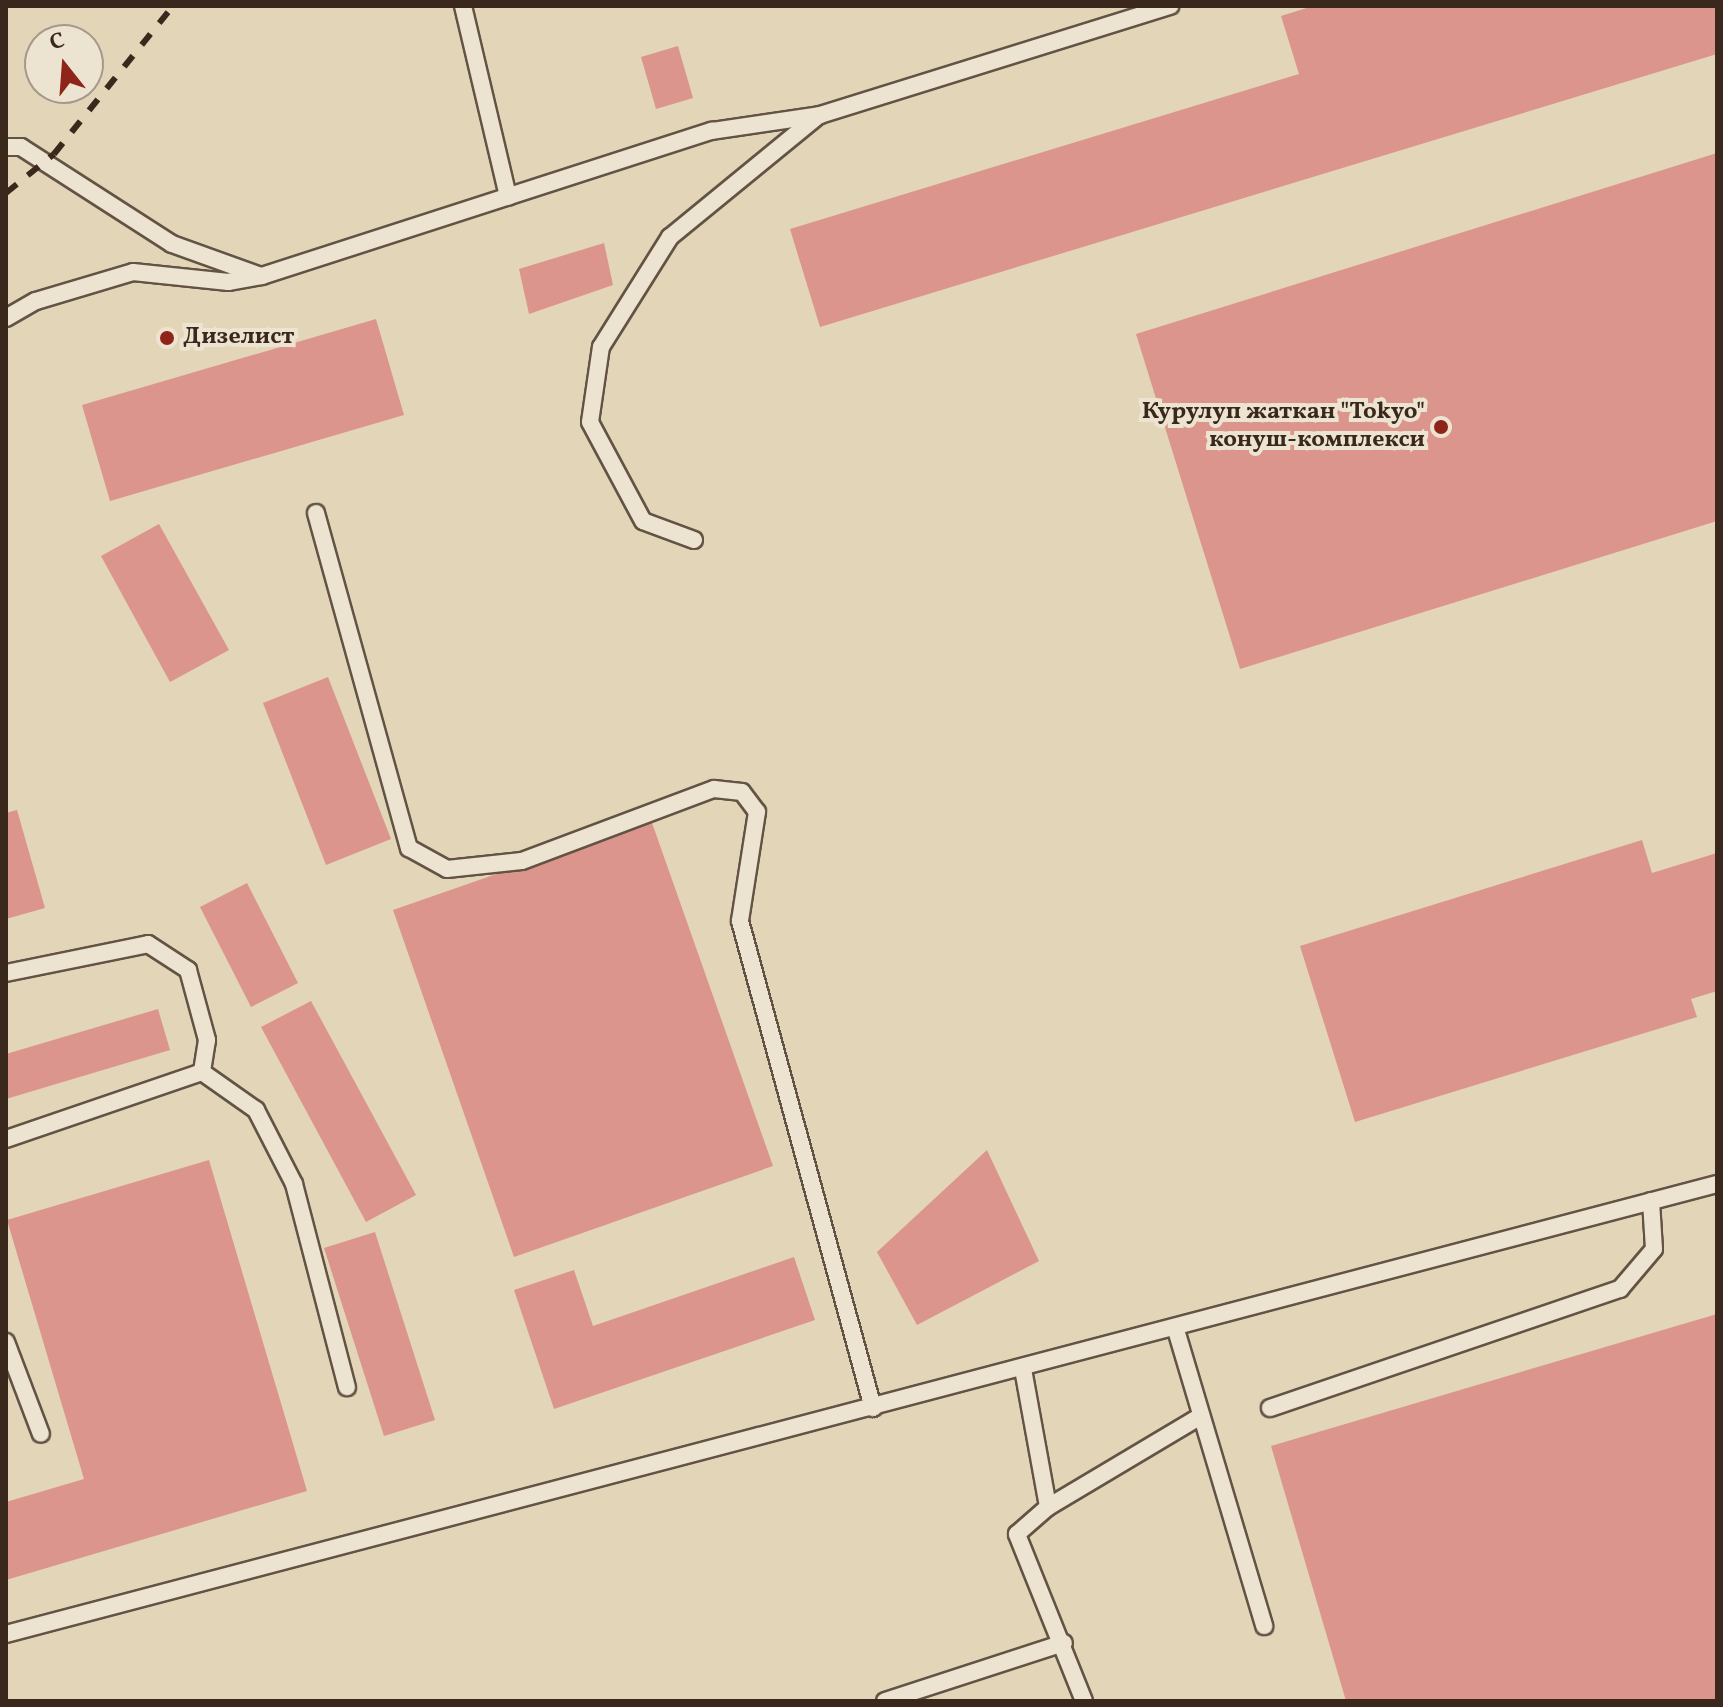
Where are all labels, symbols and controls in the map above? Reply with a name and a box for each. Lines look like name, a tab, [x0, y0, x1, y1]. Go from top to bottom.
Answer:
north arrow	[24, 24, 104, 104]
text: С	[46, 26, 69, 59]
place label: Дизелист	[183, 324, 295, 352]
marker: Дизелист	[158, 329, 176, 347]
place label: Курулуп жаткан "Tokyo" конуш-комплекси	[1141, 399, 1425, 455]
marker: Курулуп жаткан "Tokyo" конуш-комплекси	[1432, 418, 1450, 436]

